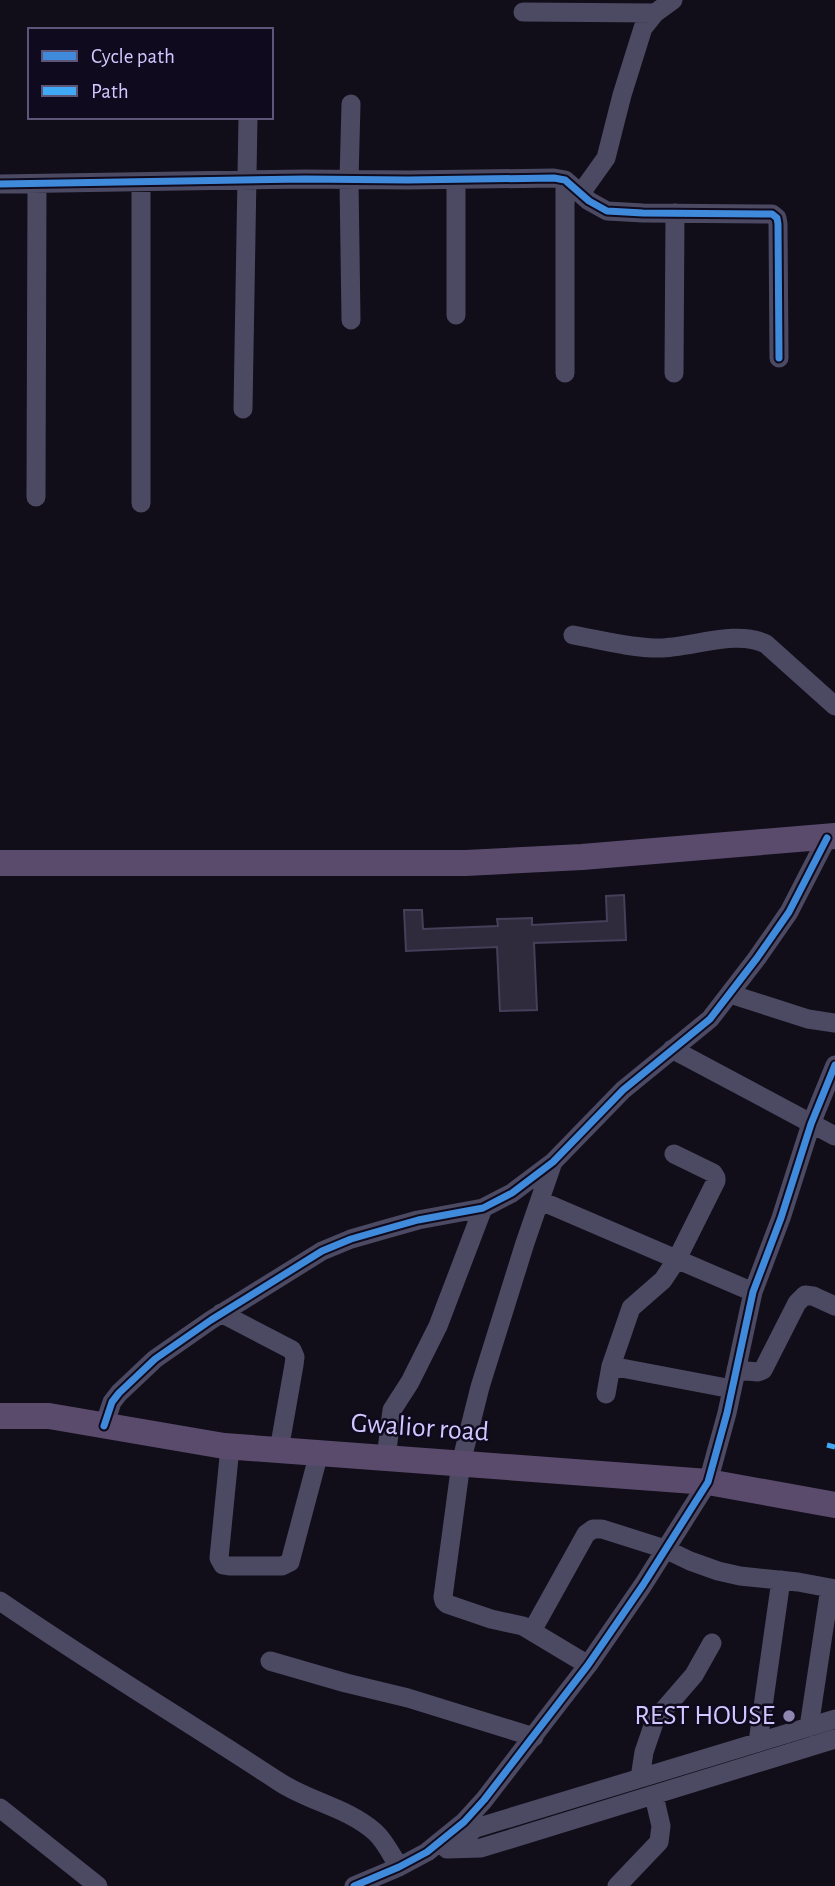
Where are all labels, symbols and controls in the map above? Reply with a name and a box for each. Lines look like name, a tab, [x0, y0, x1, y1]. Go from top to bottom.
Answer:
legend	[28, 28, 273, 119]
text: Cycle path	[91, 46, 175, 67]
text: Path	[91, 81, 129, 102]
street label: Gwalior road	[350, 1409, 490, 1447]
place label: REST HOUSE	[634, 1702, 775, 1730]
marker: REST HOUSE	[781, 1708, 797, 1724]

